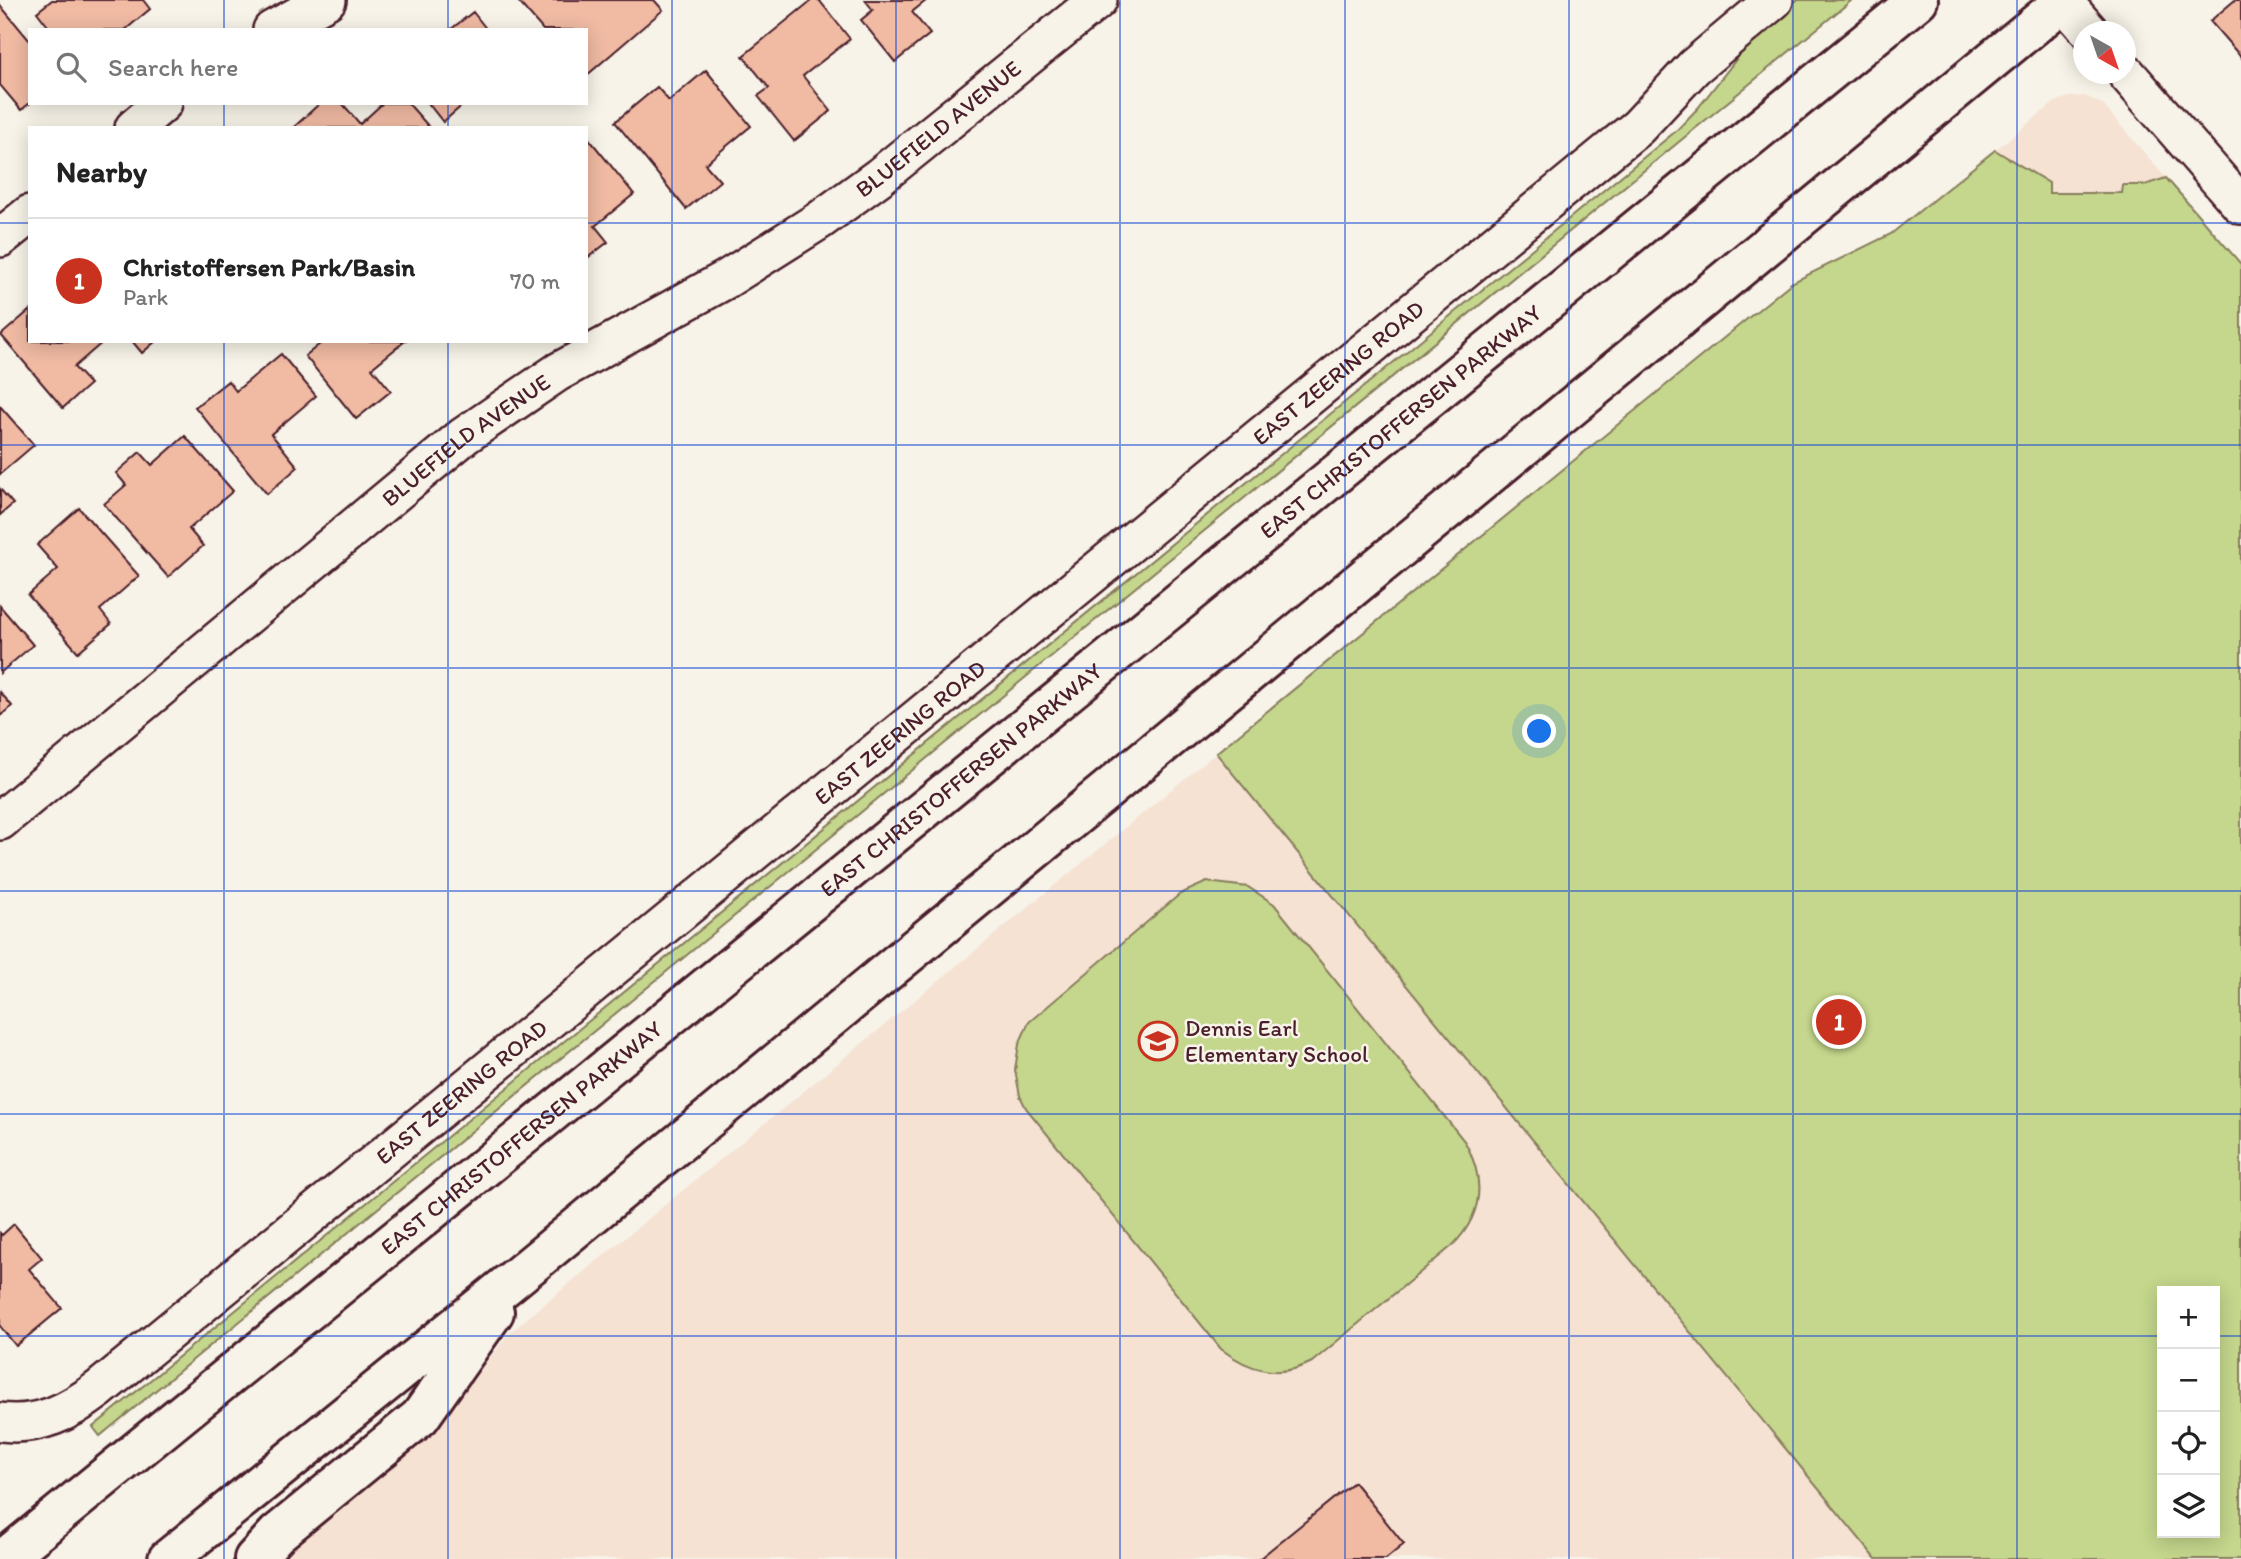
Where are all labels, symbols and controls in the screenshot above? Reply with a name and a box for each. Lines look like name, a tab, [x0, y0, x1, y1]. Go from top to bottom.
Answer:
north arrow	[2073, 21, 2136, 84]
search box	[28, 28, 588, 105]
icon: search	[52, 48, 90, 86]
text: Search here	[108, 51, 238, 83]
street label: BLUEFIELD AVENUE	[850, 54, 1026, 203]
text: Nearby	[56, 153, 147, 190]
text: Christoffersen Park/Basin	[123, 251, 415, 283]
text: 1	[74, 267, 84, 295]
text: 70 m	[510, 267, 560, 295]
text: Park	[123, 283, 168, 311]
street label: EAST ZEERING ROAD	[1247, 294, 1430, 451]
street label: EAST CHRISTOFFERSEN PARKWAY	[1254, 298, 1547, 545]
street label: BLUEFIELD AVENUE	[376, 368, 555, 512]
street label: EAST ZEERING ROAD	[808, 654, 991, 811]
street label: EAST CHRISTOFFERSEN PARKWAY	[814, 657, 1107, 903]
your location	[1522, 714, 1556, 748]
pin: 1	[1816, 996, 1862, 1048]
street label: EAST ZEERING ROAD	[370, 1013, 553, 1170]
place label: Dennis Earl Elementary School	[1185, 1014, 1369, 1068]
street label: EAST CHRISTOFFERSEN PARKWAY	[375, 1015, 668, 1261]
school or university icon: Dennis Earl Elementary School	[1137, 1020, 1179, 1062]
map controls	[2157, 1286, 2220, 1538]
button: +	[2157, 1286, 2220, 1349]
button: −	[2157, 1349, 2220, 1412]
button: locate	[2157, 1412, 2220, 1475]
button: layers	[2157, 1475, 2220, 1538]

